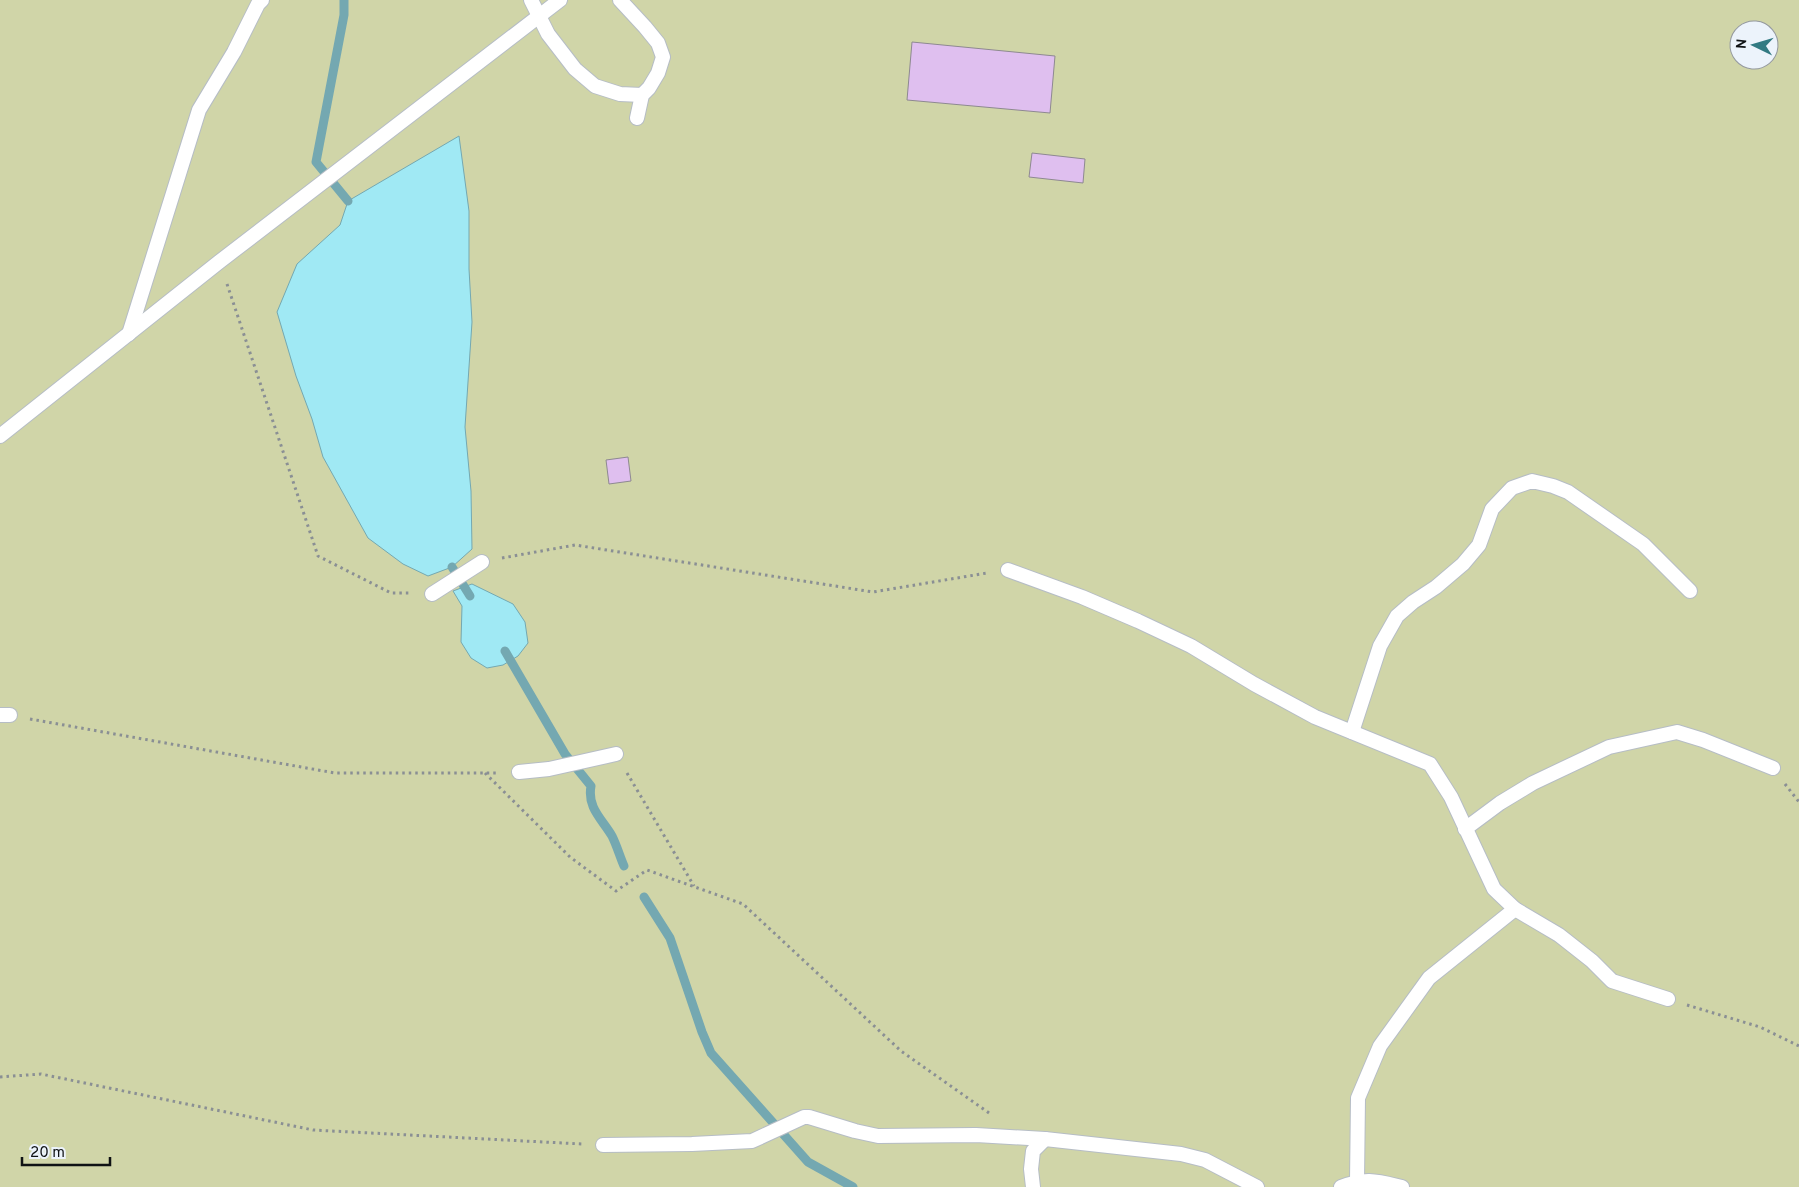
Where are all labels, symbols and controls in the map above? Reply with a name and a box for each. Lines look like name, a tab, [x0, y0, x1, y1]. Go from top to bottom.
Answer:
north arrow	[1729, 20, 1779, 70]
text: N	[1734, 38, 1751, 50]
scale bar	[22, 1134, 110, 1166]
text: 20 m	[30, 1144, 65, 1163]

